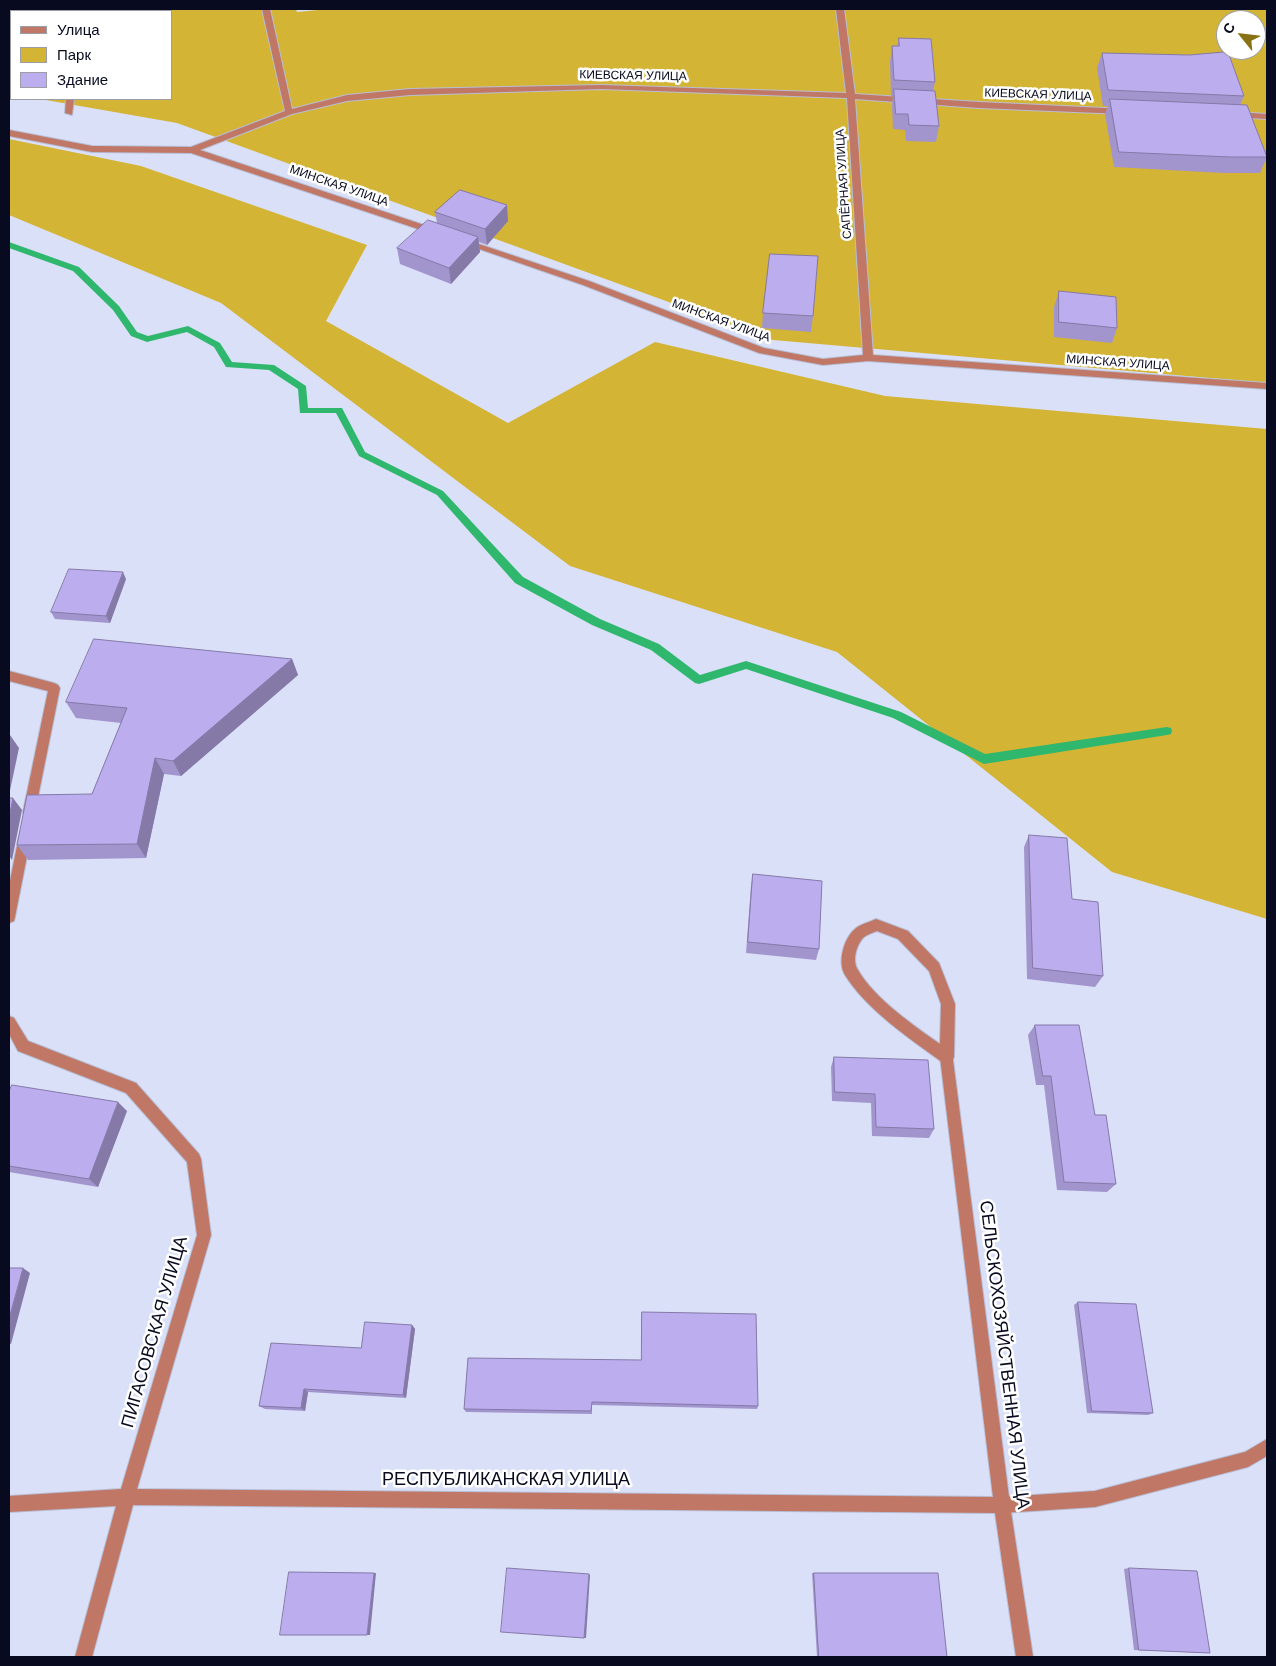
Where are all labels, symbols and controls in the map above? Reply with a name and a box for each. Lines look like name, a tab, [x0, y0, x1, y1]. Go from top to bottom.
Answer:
legend	[10, 10, 172, 100]
north arrow	[1216, 10, 1266, 60]
text: С	[1219, 20, 1238, 37]
text: Улица	[57, 21, 100, 38]
text: Парк	[57, 46, 91, 63]
street label: КИЕВСКАЯ УЛИЦА	[579, 68, 687, 84]
text: Здание	[57, 71, 108, 88]
street label: КИЕВСКАЯ УЛИЦА	[984, 86, 1092, 104]
street label: САПЁРНАЯ УЛИЦА	[833, 129, 855, 239]
street label: МИНСКАЯ УЛИЦА	[288, 162, 390, 210]
street label: МИНСКАЯ УЛИЦА	[670, 297, 772, 345]
street label: МИНСКАЯ УЛИЦА	[1066, 352, 1170, 374]
street label: СЕЛЬСКОХОЗЯЙСТВЕННАЯ УЛИЦА	[974, 1199, 1034, 1511]
street label: ПИГАСОВСКАЯ УЛИЦА	[117, 1234, 193, 1430]
street label: РЕСПУБЛИКАНСКАЯ УЛИЦА	[382, 1469, 630, 1491]

